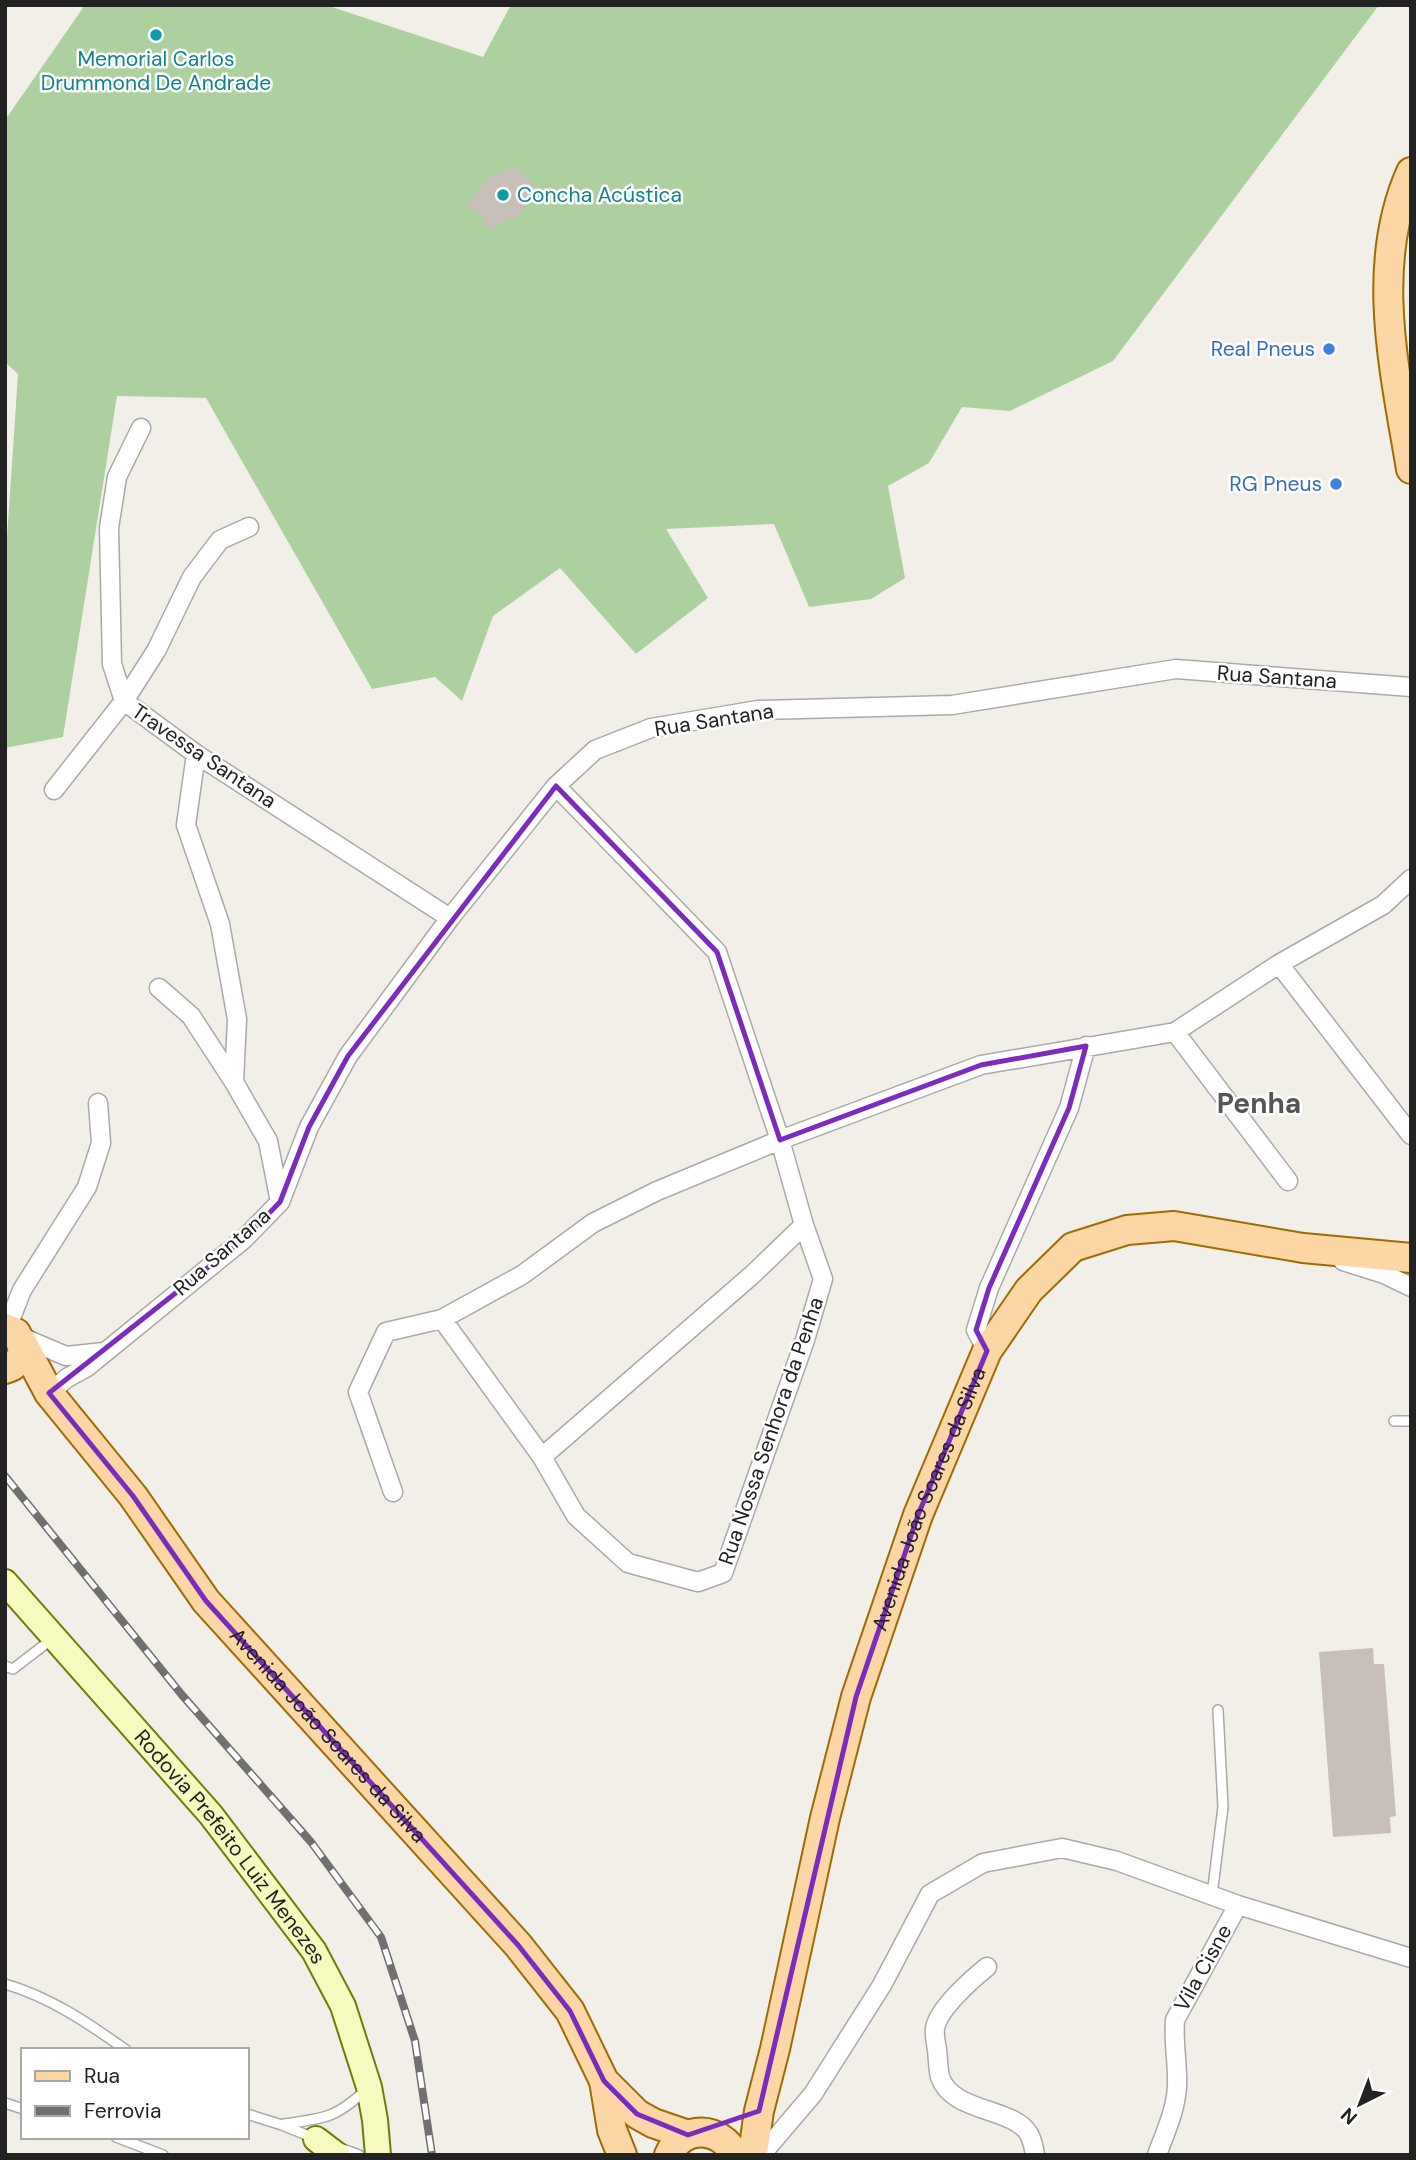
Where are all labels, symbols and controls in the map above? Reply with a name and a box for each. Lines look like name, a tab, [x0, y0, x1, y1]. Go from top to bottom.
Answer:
marker: Memorial Carlos Drummond De Andrade	[148, 27, 164, 43]
place label: Memorial Carlos Drummond De Andrade	[41, 45, 271, 97]
place label: Concha Acústica	[517, 181, 682, 209]
marker: Concha Acústica	[495, 187, 511, 203]
place label: Real Pneus	[1211, 335, 1315, 363]
marker: Real Pneus	[1321, 341, 1337, 357]
place label: RG Pneus	[1229, 470, 1322, 498]
marker: RG Pneus	[1328, 476, 1344, 492]
street label: Rua Santana	[1216, 659, 1338, 695]
street label: Travessa Santana	[126, 697, 282, 815]
street label: Rua Santana	[652, 697, 776, 743]
district label: Penha	[1217, 1085, 1301, 1122]
street label: Rua Santana	[167, 1202, 277, 1302]
street label: Rua Nossa Senhora da Penha	[712, 1293, 830, 1569]
street label: Avenida João Soares da Silva	[866, 1363, 993, 1635]
street label: Avenida João Soares da Silva	[223, 1622, 433, 1849]
street label: Rodovia Prefeito Luiz Menezes	[128, 1724, 332, 1969]
street label: Vila Cisne	[1168, 1919, 1238, 2017]
legend	[21, 2048, 248, 2139]
text: Rua	[84, 2062, 120, 2090]
north arrow	[1325, 2069, 1395, 2139]
text: Ferrovia	[84, 2097, 161, 2125]
text: N	[1335, 2102, 1362, 2130]

